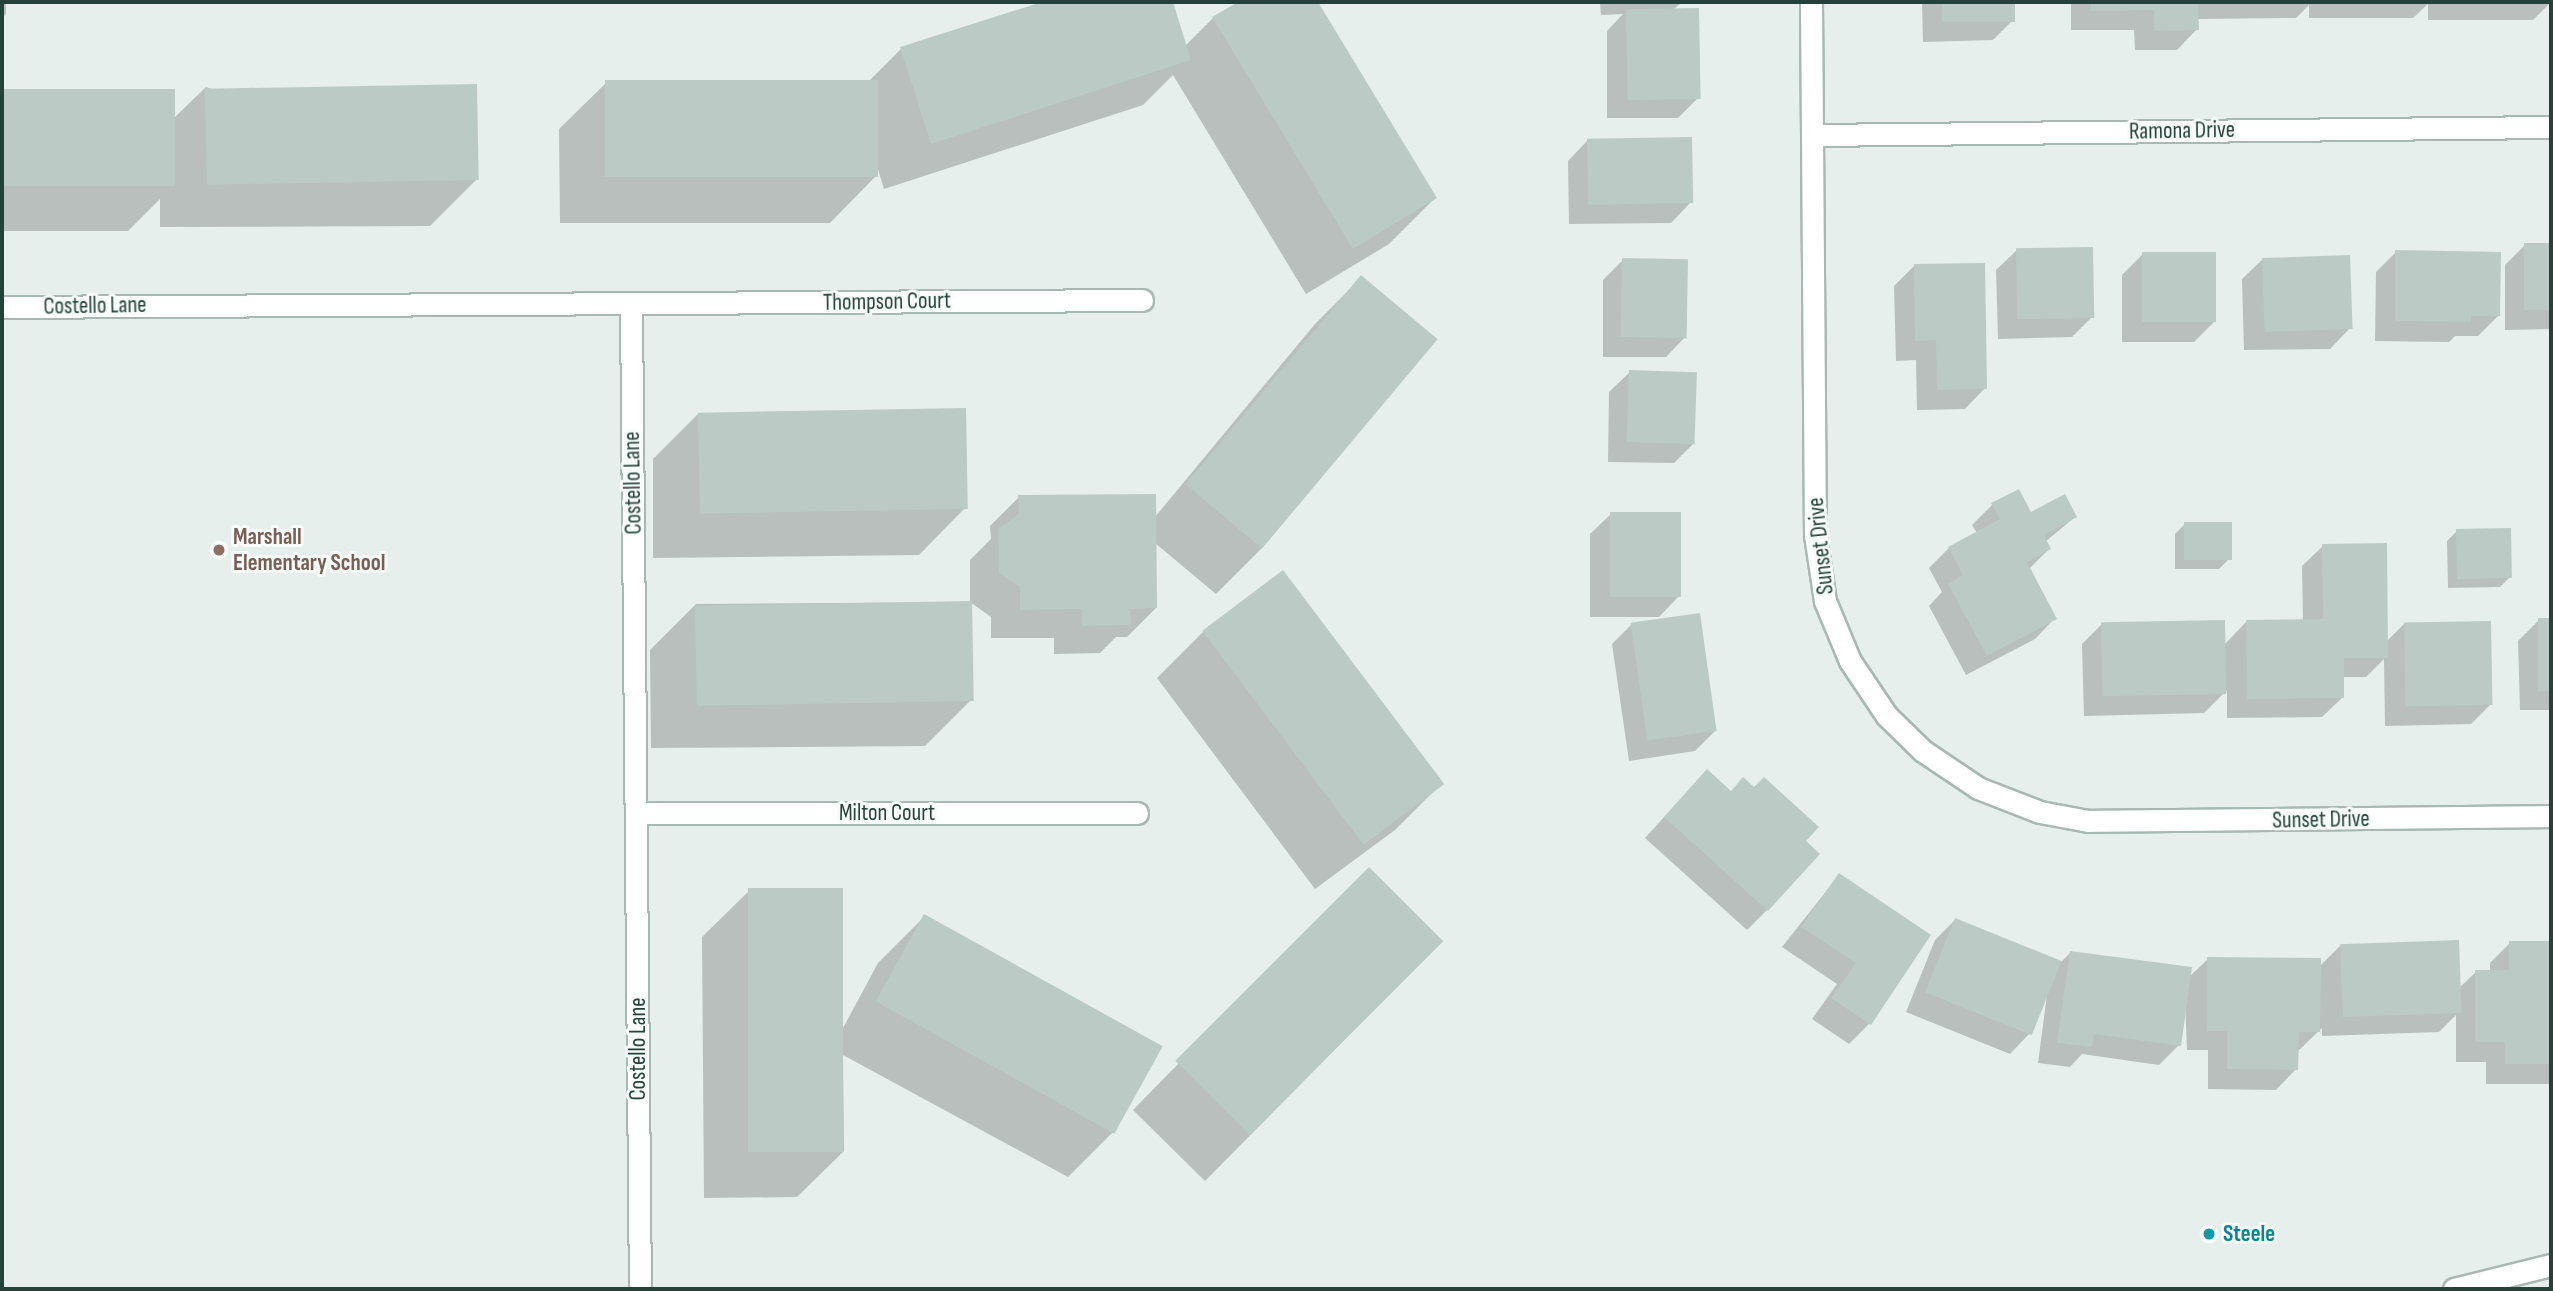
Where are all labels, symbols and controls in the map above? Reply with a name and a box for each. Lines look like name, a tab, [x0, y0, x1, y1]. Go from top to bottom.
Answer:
street label: Ramona Drive	[2129, 116, 2235, 146]
street label: Thompson Court	[823, 287, 951, 317]
street label: Costello Lane	[43, 291, 147, 321]
street label: Costello Lane	[618, 431, 648, 535]
street label: Sunset Drive	[1802, 496, 1840, 596]
place label: Marshall Elementary School	[233, 523, 385, 577]
marker: Marshall Elementary School	[211, 542, 227, 558]
street label: Milton Court	[839, 799, 935, 827]
street label: Sunset Drive	[2272, 805, 2370, 835]
street label: Costello Lane	[624, 997, 652, 1101]
place label: Steele	[2223, 1220, 2275, 1248]
marker: Steele	[2201, 1226, 2217, 1242]

